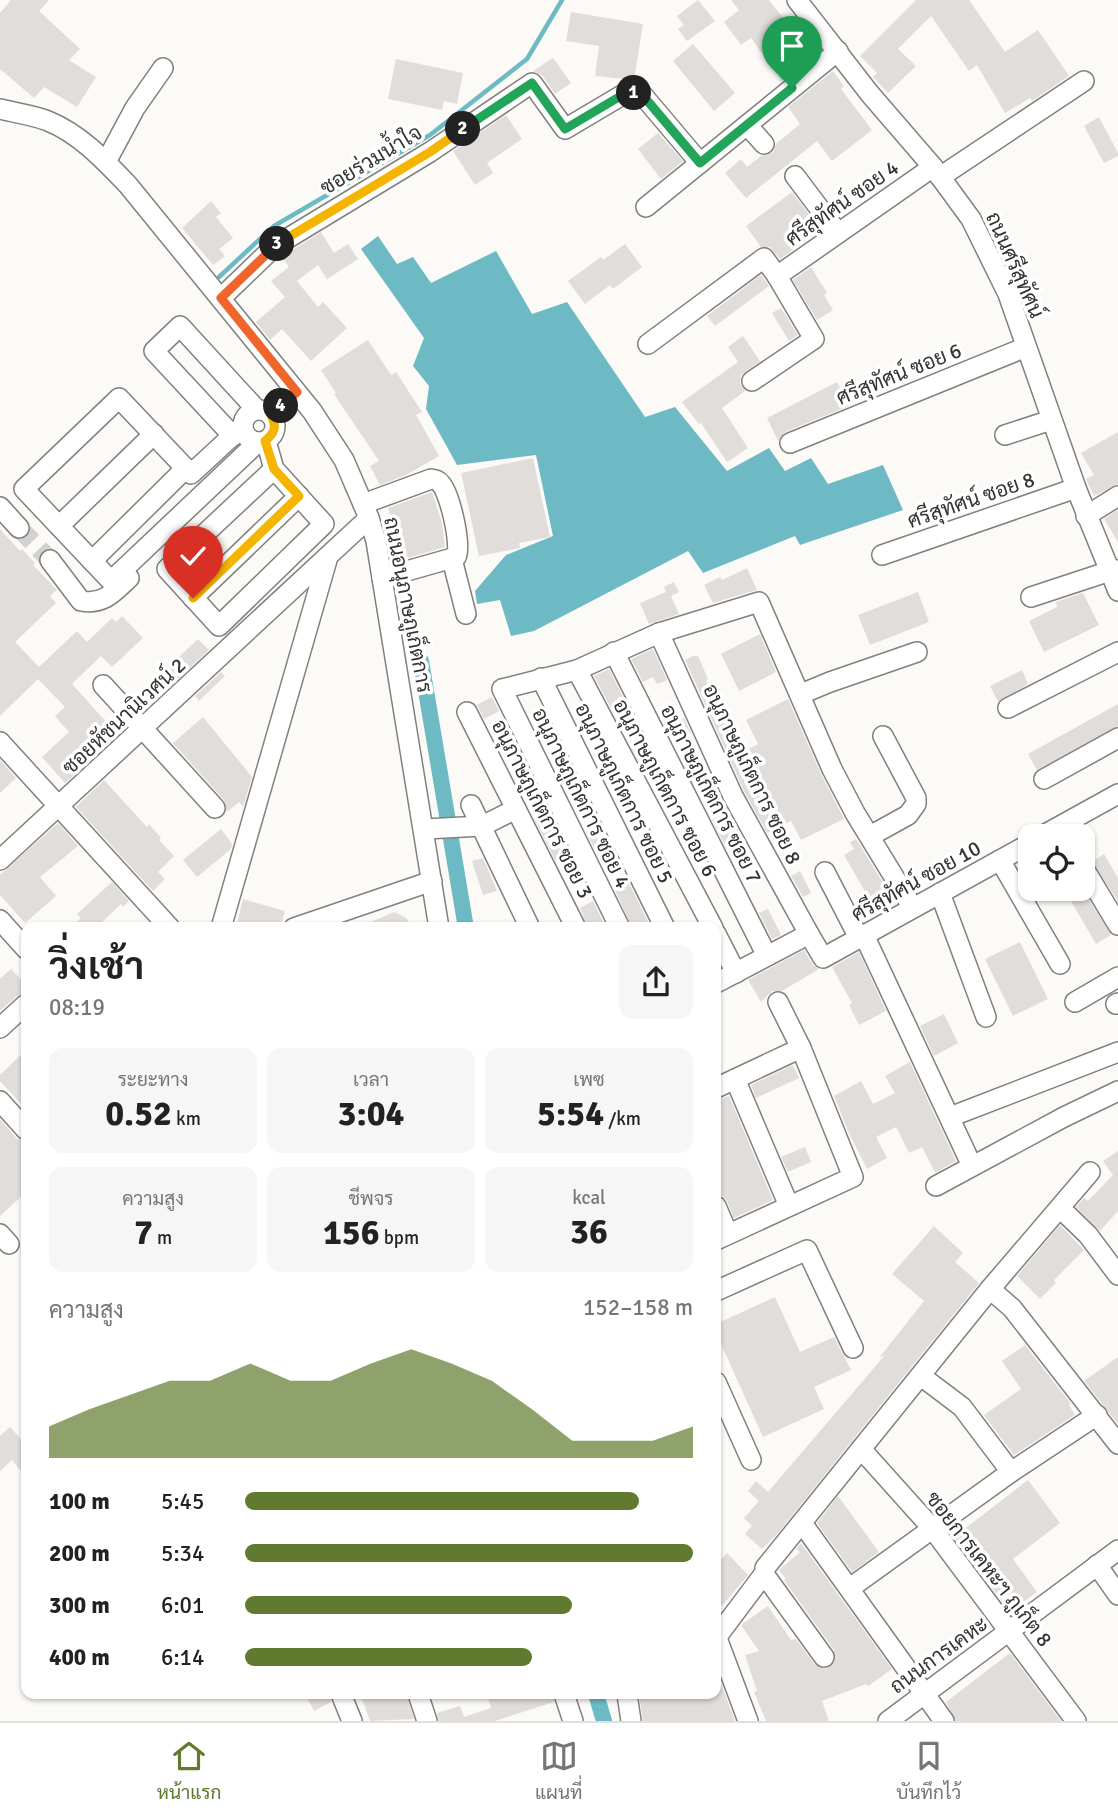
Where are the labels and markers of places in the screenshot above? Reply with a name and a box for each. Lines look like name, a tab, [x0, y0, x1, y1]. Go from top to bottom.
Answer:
pin	[762, 16, 822, 88]
pin: 1	[616, 76, 652, 110]
pin: 2	[446, 111, 480, 146]
pin: 3	[260, 226, 294, 262]
pin: 4	[264, 388, 298, 424]
pin	[163, 526, 223, 598]

